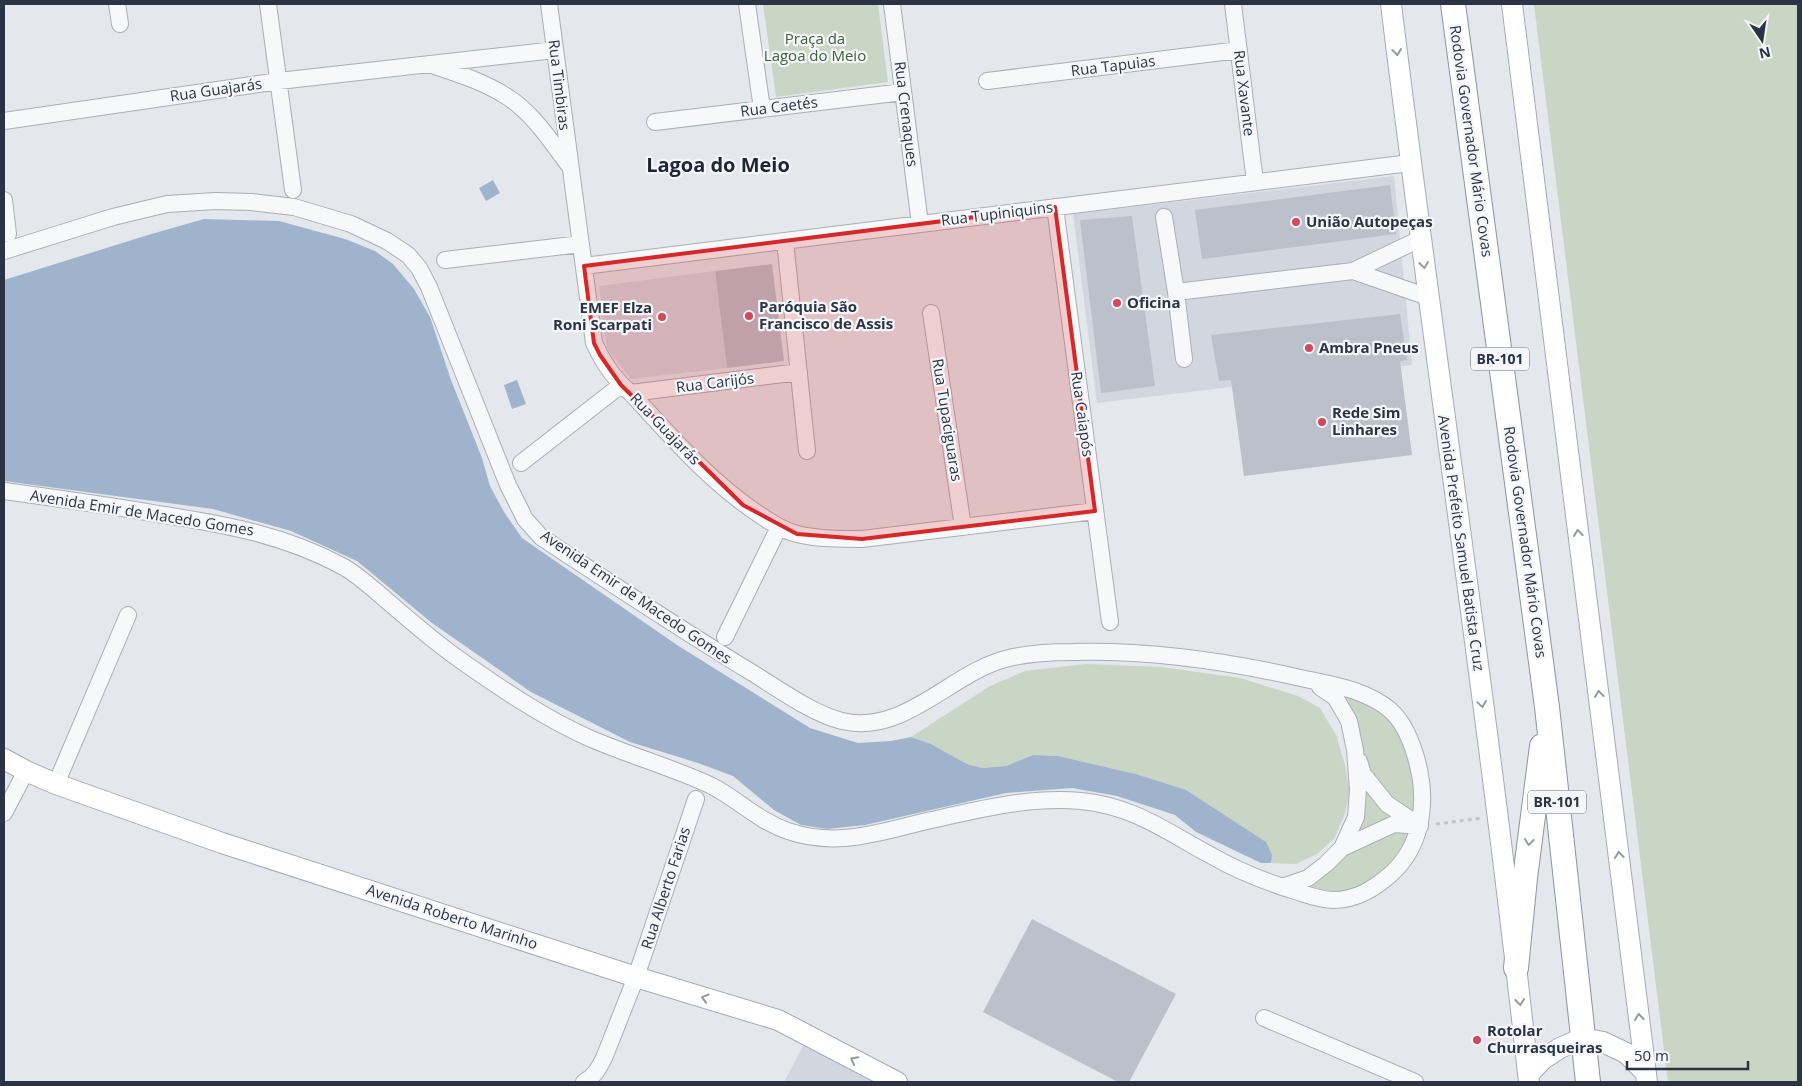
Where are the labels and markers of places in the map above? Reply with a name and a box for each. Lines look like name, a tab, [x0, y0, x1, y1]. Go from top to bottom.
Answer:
place label: União Autopeças	[1306, 211, 1433, 231]
marker: União Autopeças	[1290, 216, 1302, 228]
place label: Oficina	[1127, 292, 1181, 312]
place label: Paróquia São Francisco de Assis	[759, 296, 893, 333]
place label: EMEF Elza Roni Scarpati	[553, 297, 652, 334]
marker: Oficina	[1111, 297, 1123, 309]
marker: Paróquia São Francisco de Assis	[743, 310, 755, 322]
marker: EMEF Elza Roni Scarpati	[656, 311, 668, 323]
place label: Ambra Pneus	[1319, 337, 1419, 357]
marker: Ambra Pneus	[1303, 342, 1315, 354]
place label: Rede Sim Linhares	[1332, 402, 1401, 439]
marker: Rede Sim Linhares	[1316, 416, 1328, 428]
place label: Rotolar Churrasqueiras	[1487, 1020, 1603, 1057]
marker: Rotolar Churrasqueiras	[1471, 1034, 1483, 1046]

